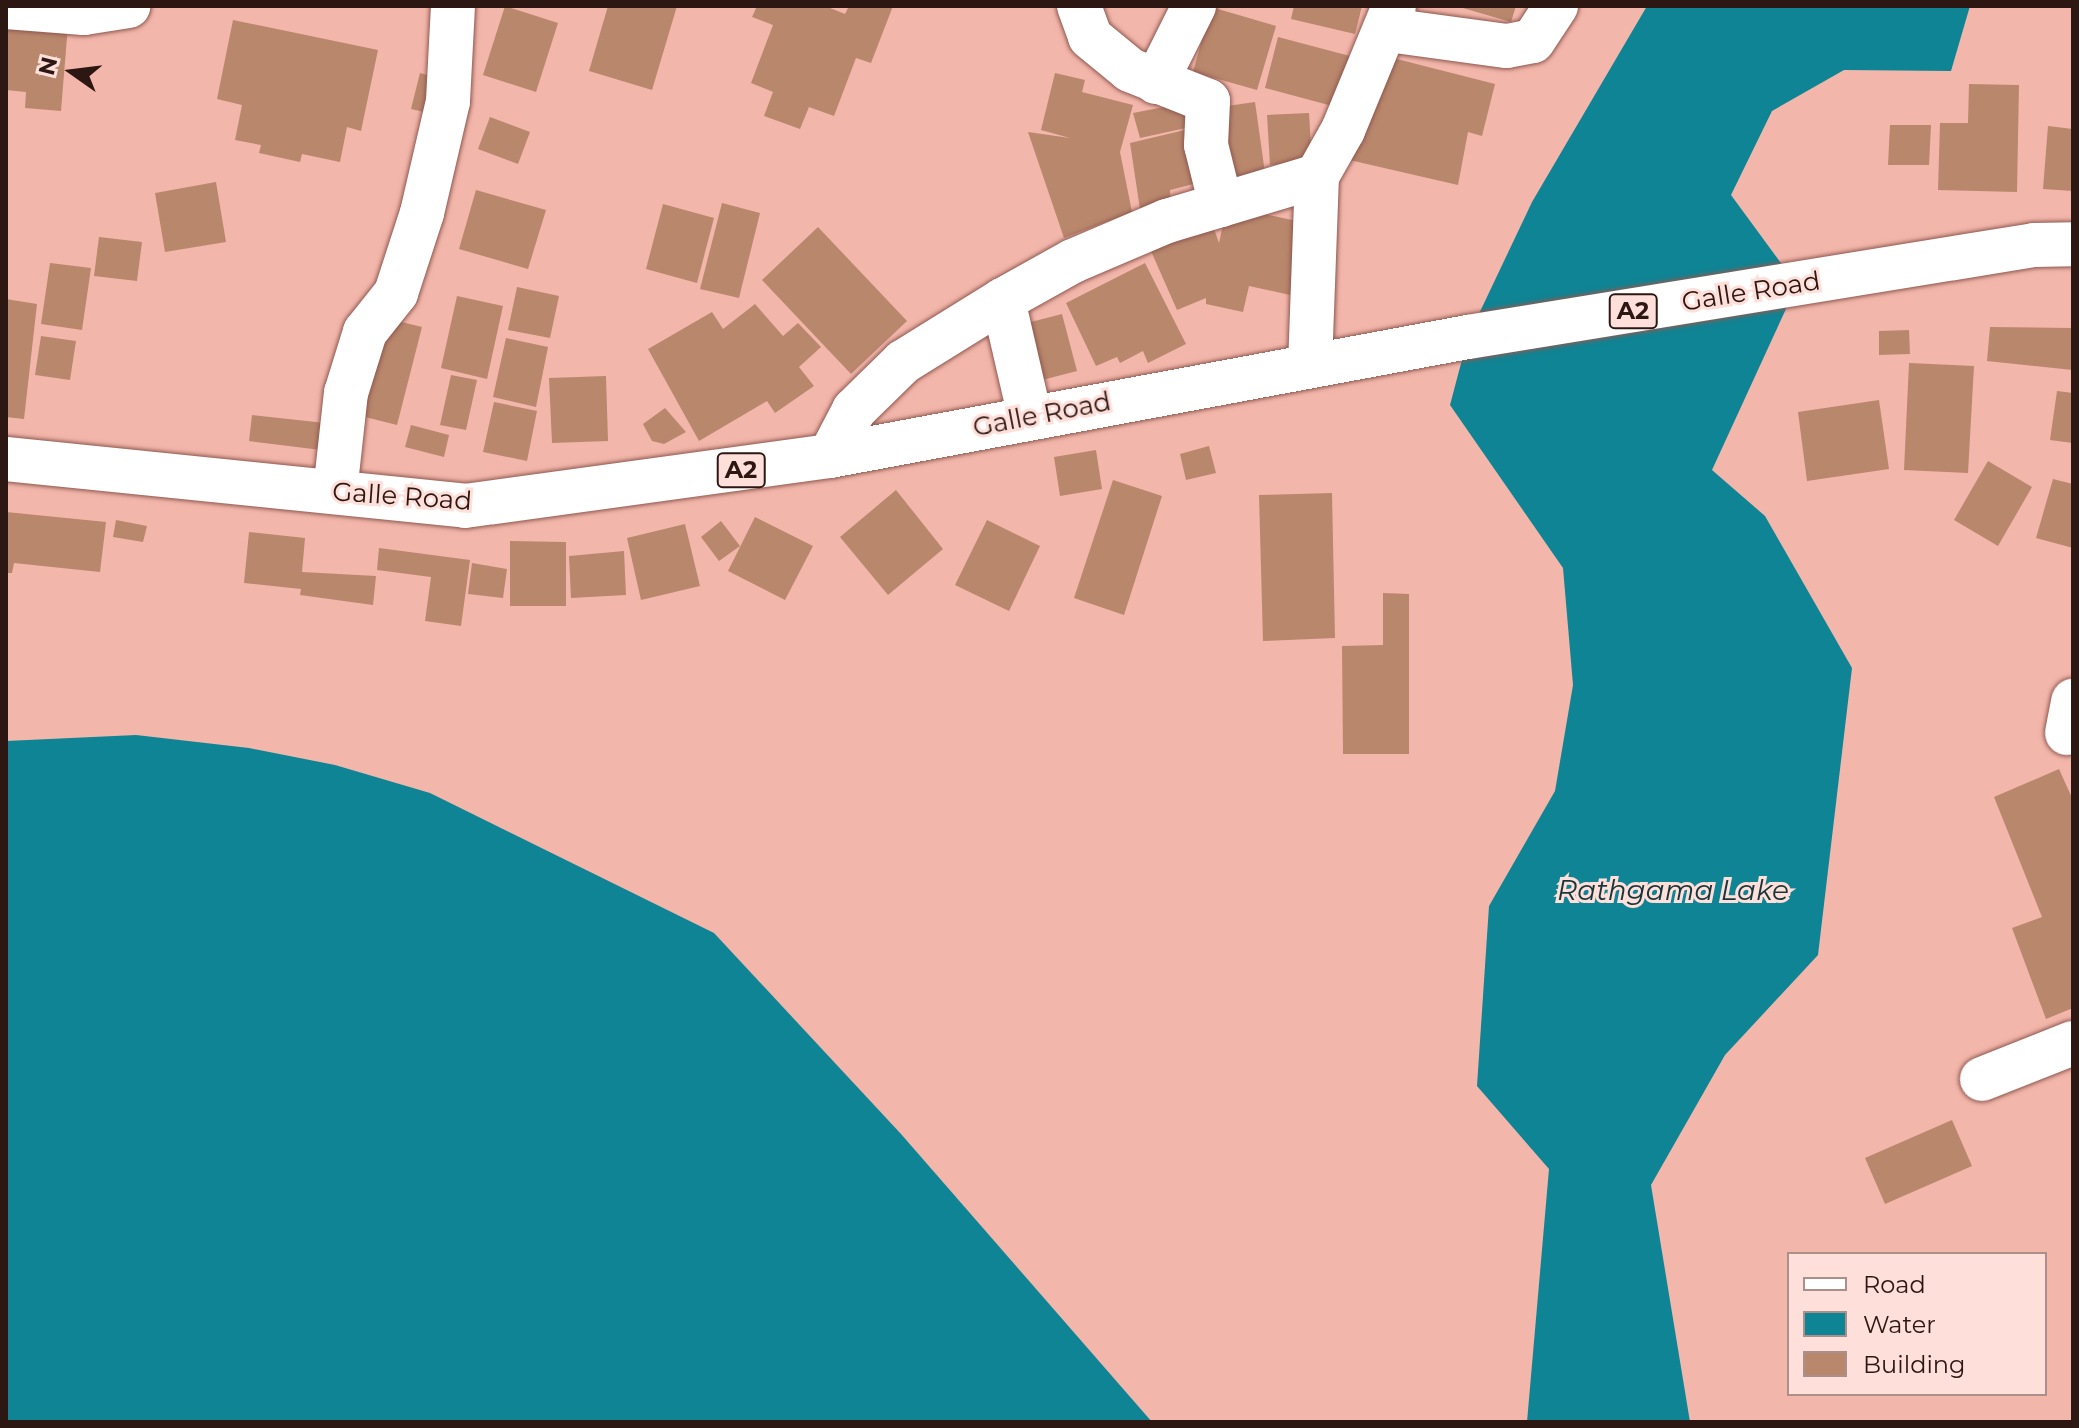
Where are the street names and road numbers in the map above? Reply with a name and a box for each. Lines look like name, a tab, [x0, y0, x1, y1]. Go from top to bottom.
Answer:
street label: Galle Road	[1679, 266, 1823, 318]
road number: A2	[1607, 291, 1659, 331]
street label: Galle Road	[970, 386, 1114, 444]
road number: A2	[715, 450, 767, 490]
street label: Galle Road	[331, 477, 473, 517]

